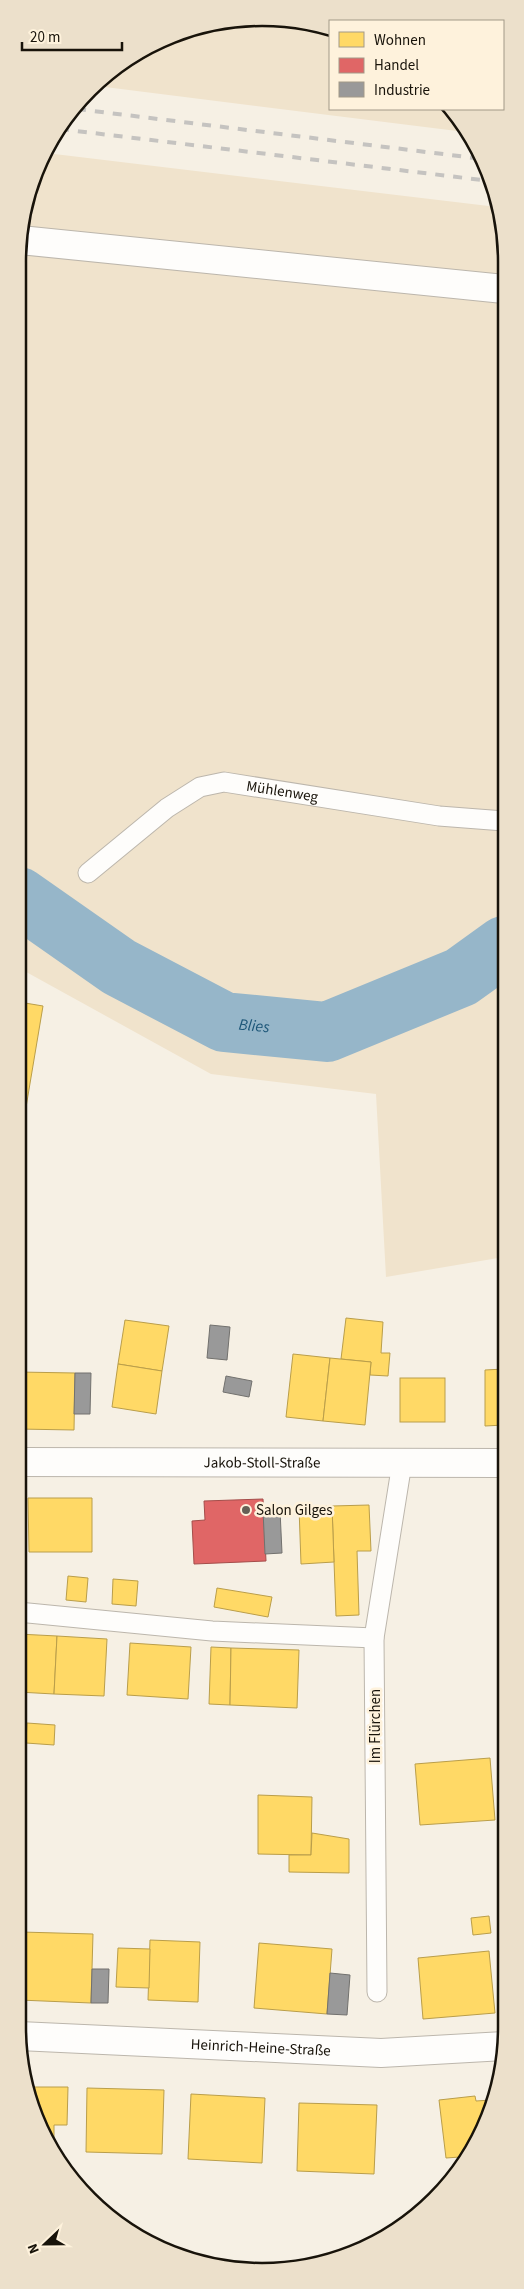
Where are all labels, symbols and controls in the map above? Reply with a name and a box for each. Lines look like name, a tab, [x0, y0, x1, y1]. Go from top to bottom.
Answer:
scale bar	[22, 20, 122, 52]
legend	[329, 20, 504, 110]
text: 20 m	[30, 27, 60, 48]
text: Wohnen	[374, 30, 426, 51]
text: Handel	[374, 55, 419, 76]
text: Industrie	[374, 80, 430, 101]
street label: Mühlenweg	[245, 776, 320, 808]
water label: Blies	[238, 1013, 271, 1038]
street label: Jakob-Stoll-Straße	[204, 1452, 320, 1474]
place label: Salon Gilges	[256, 1500, 333, 1521]
marker: Salon Gilges	[240, 1504, 252, 1516]
street label: Im Flürchen	[365, 1689, 386, 1763]
street label: Heinrich-Heine-Straße	[190, 2034, 331, 2062]
north arrow	[20, 2219, 70, 2269]
text: N	[23, 2240, 45, 2257]

